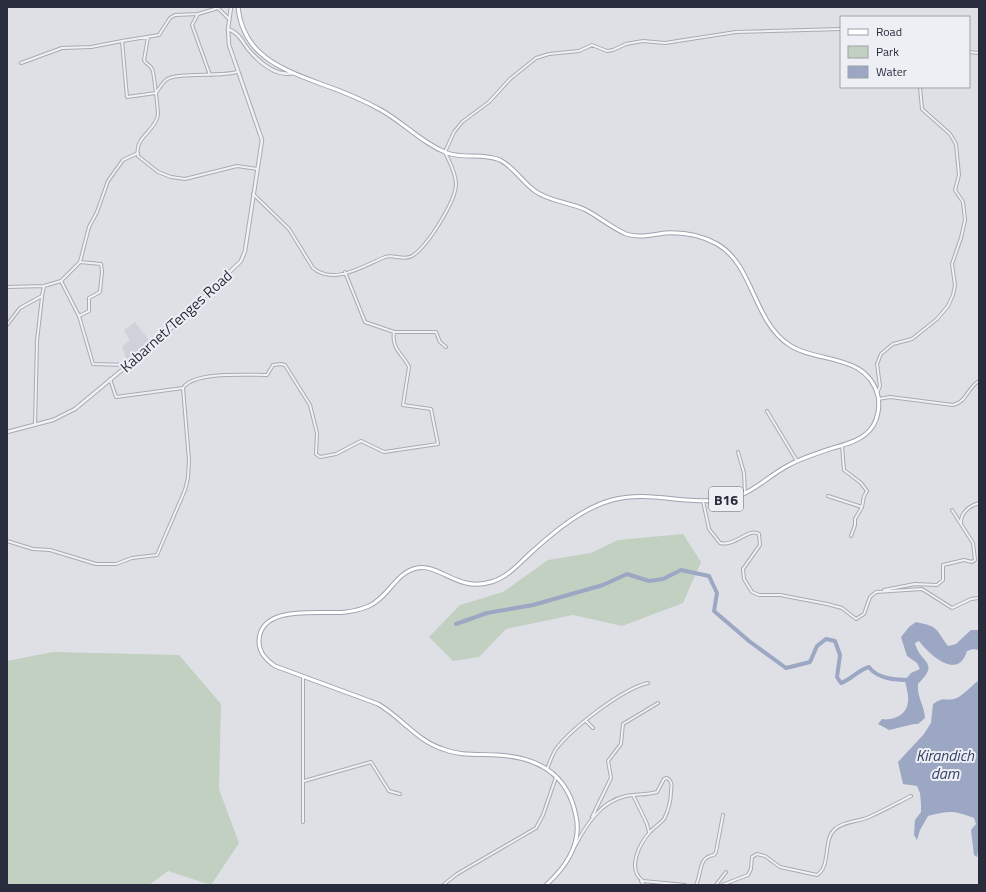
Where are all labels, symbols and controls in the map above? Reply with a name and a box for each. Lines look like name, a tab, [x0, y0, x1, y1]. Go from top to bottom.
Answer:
legend	[840, 16, 970, 88]
text: Road	[876, 22, 902, 41]
text: Park	[876, 42, 899, 61]
text: Water	[876, 62, 907, 81]
street label: Kabarnet/Tenges Road	[115, 264, 237, 378]
road number: B16	[709, 487, 743, 511]
water label: Kirandich dam	[916, 743, 975, 785]

